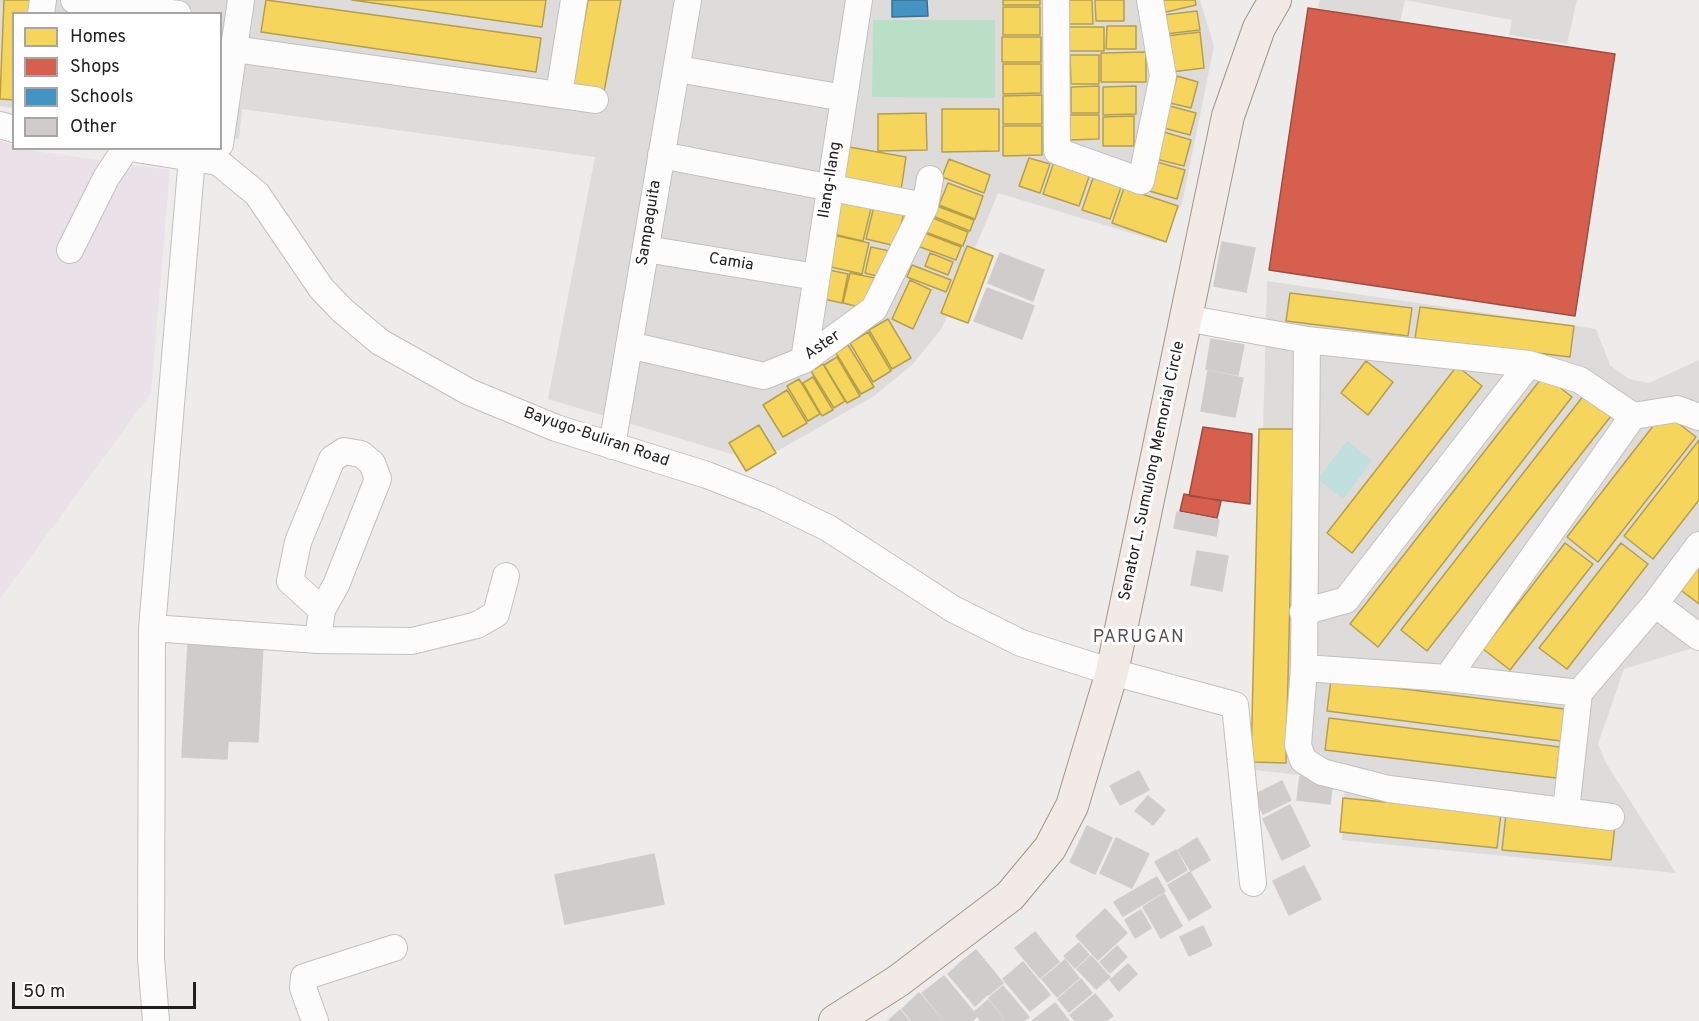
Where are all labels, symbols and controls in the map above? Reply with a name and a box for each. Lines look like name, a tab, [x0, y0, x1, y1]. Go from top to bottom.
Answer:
legend	[12, 12, 222, 150]
text: Homes	[70, 26, 126, 49]
text: Shops	[70, 56, 120, 79]
text: Schools	[70, 86, 133, 109]
text: Other	[70, 116, 117, 139]
street label: Ilang-Ilang	[815, 140, 847, 220]
street label: Sampaguita	[634, 179, 666, 267]
street label: Camia	[707, 250, 755, 276]
street label: Aster	[802, 327, 844, 365]
street label: Senator L. Sumulong Memorial Circle	[1116, 340, 1190, 602]
street label: Bayugo-Buliran Road	[521, 404, 671, 472]
district label: PARUGAN	[1093, 627, 1185, 649]
scale bar	[15, 970, 200, 1008]
text: 50 m	[23, 981, 65, 1004]

